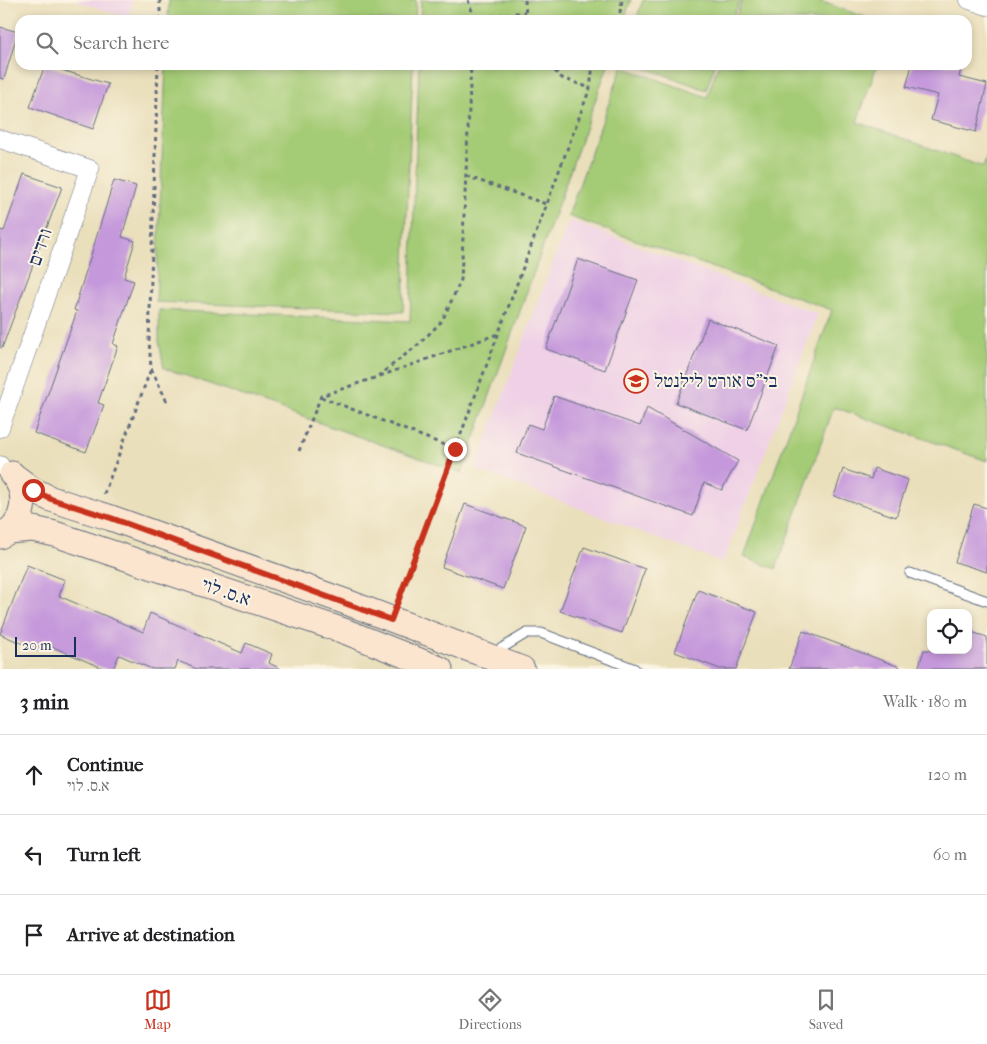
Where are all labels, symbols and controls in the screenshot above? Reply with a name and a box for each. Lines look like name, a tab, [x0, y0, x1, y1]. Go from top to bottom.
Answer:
search box	[15, 15, 972, 70]
icon: search	[33, 29, 61, 57]
text: Search here	[73, 32, 169, 54]
street label: ורדים	[23, 225, 57, 269]
school or university icon: בי"ס אורט לילנטל	[623, 368, 649, 394]
place label: בי"ס אורט לילנטל	[654, 370, 777, 392]
route end	[444, 438, 467, 461]
route start	[22, 479, 45, 502]
street label: א.ס. לוי	[199, 573, 253, 611]
map controls	[927, 609, 972, 654]
button: locate	[927, 609, 972, 654]
scale bar	[15, 634, 76, 657]
text: 20 m	[22, 637, 52, 654]
text: 3 min	[20, 690, 69, 714]
text: Walk · 180 m	[883, 692, 967, 711]
text: Continue	[67, 754, 143, 776]
icon: ahead	[20, 761, 48, 789]
text: 120 m	[928, 765, 967, 784]
text: א.ס. לוי	[67, 776, 110, 795]
icon: left	[20, 841, 48, 869]
text: Turn left	[67, 844, 141, 866]
text: 60 m	[933, 845, 967, 864]
icon: arrive	[20, 921, 48, 949]
text: Arrive at destination	[67, 924, 235, 946]
tab: Map	[144, 986, 172, 1033]
tab: Directions	[459, 986, 522, 1033]
tab: Saved	[809, 986, 843, 1033]

